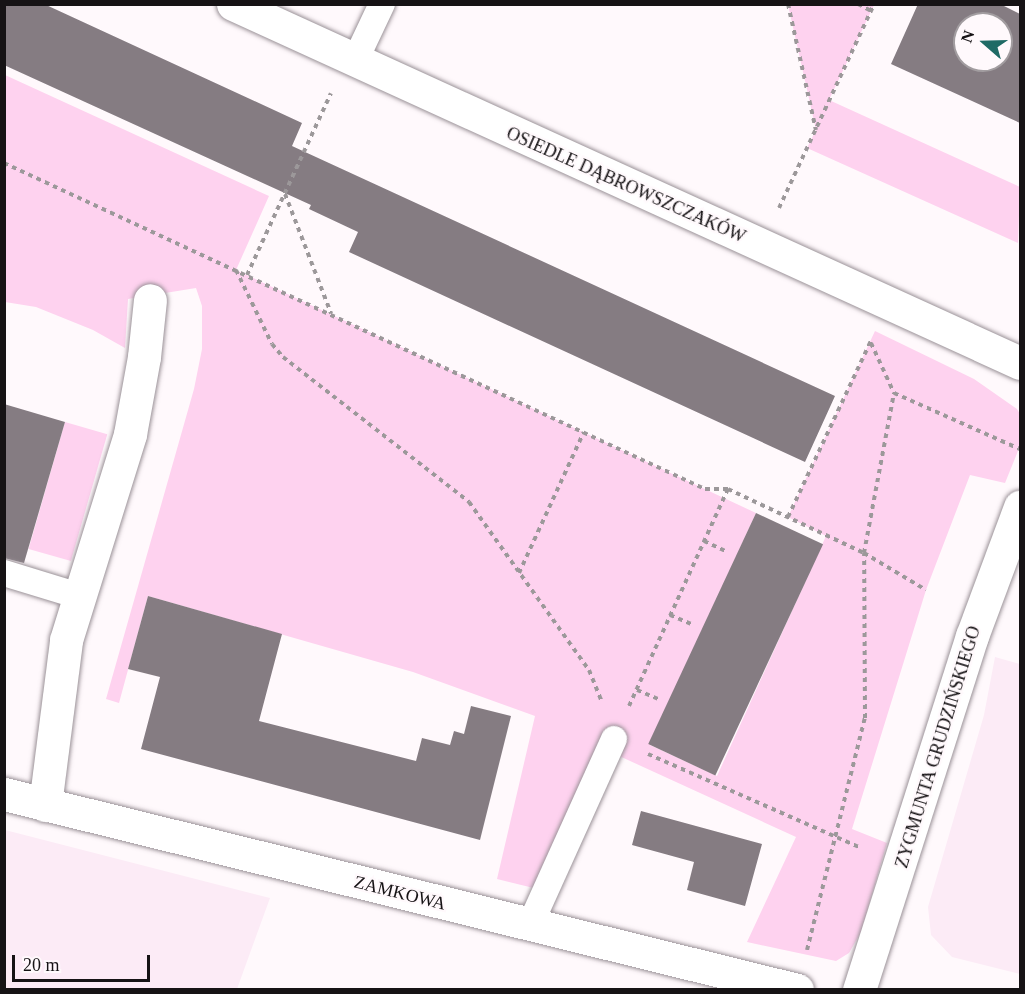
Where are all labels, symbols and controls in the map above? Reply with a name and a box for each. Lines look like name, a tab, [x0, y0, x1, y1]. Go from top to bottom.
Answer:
north arrow	[953, 12, 1013, 72]
text: N	[958, 28, 977, 45]
street label: OSIEDLE DĄBROWSZCZAKÓW	[503, 122, 749, 248]
street label: ZYGMUNTA GRUDZIŃSKIEGO	[891, 623, 985, 871]
street label: ZAMKOWA	[352, 871, 448, 915]
scale bar	[15, 943, 153, 981]
text: 20 m	[23, 955, 60, 975]

